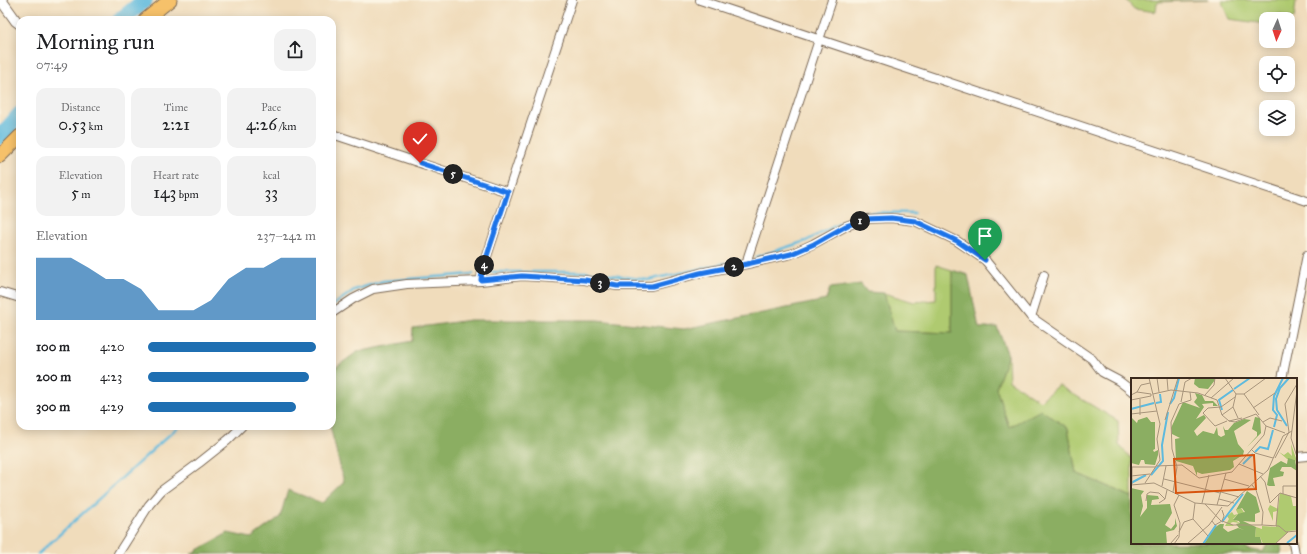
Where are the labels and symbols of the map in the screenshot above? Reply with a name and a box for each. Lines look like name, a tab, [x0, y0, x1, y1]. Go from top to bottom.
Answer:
north arrow	[1259, 12, 1295, 48]
pin	[403, 122, 437, 163]
pin: 5	[443, 164, 463, 184]
pin: 1	[850, 211, 870, 231]
pin	[968, 219, 1002, 260]
pin: 4	[474, 255, 494, 275]
pin: 2	[724, 257, 744, 277]
pin: 3	[590, 273, 610, 293]
inset map	[1131, 378, 1297, 544]

